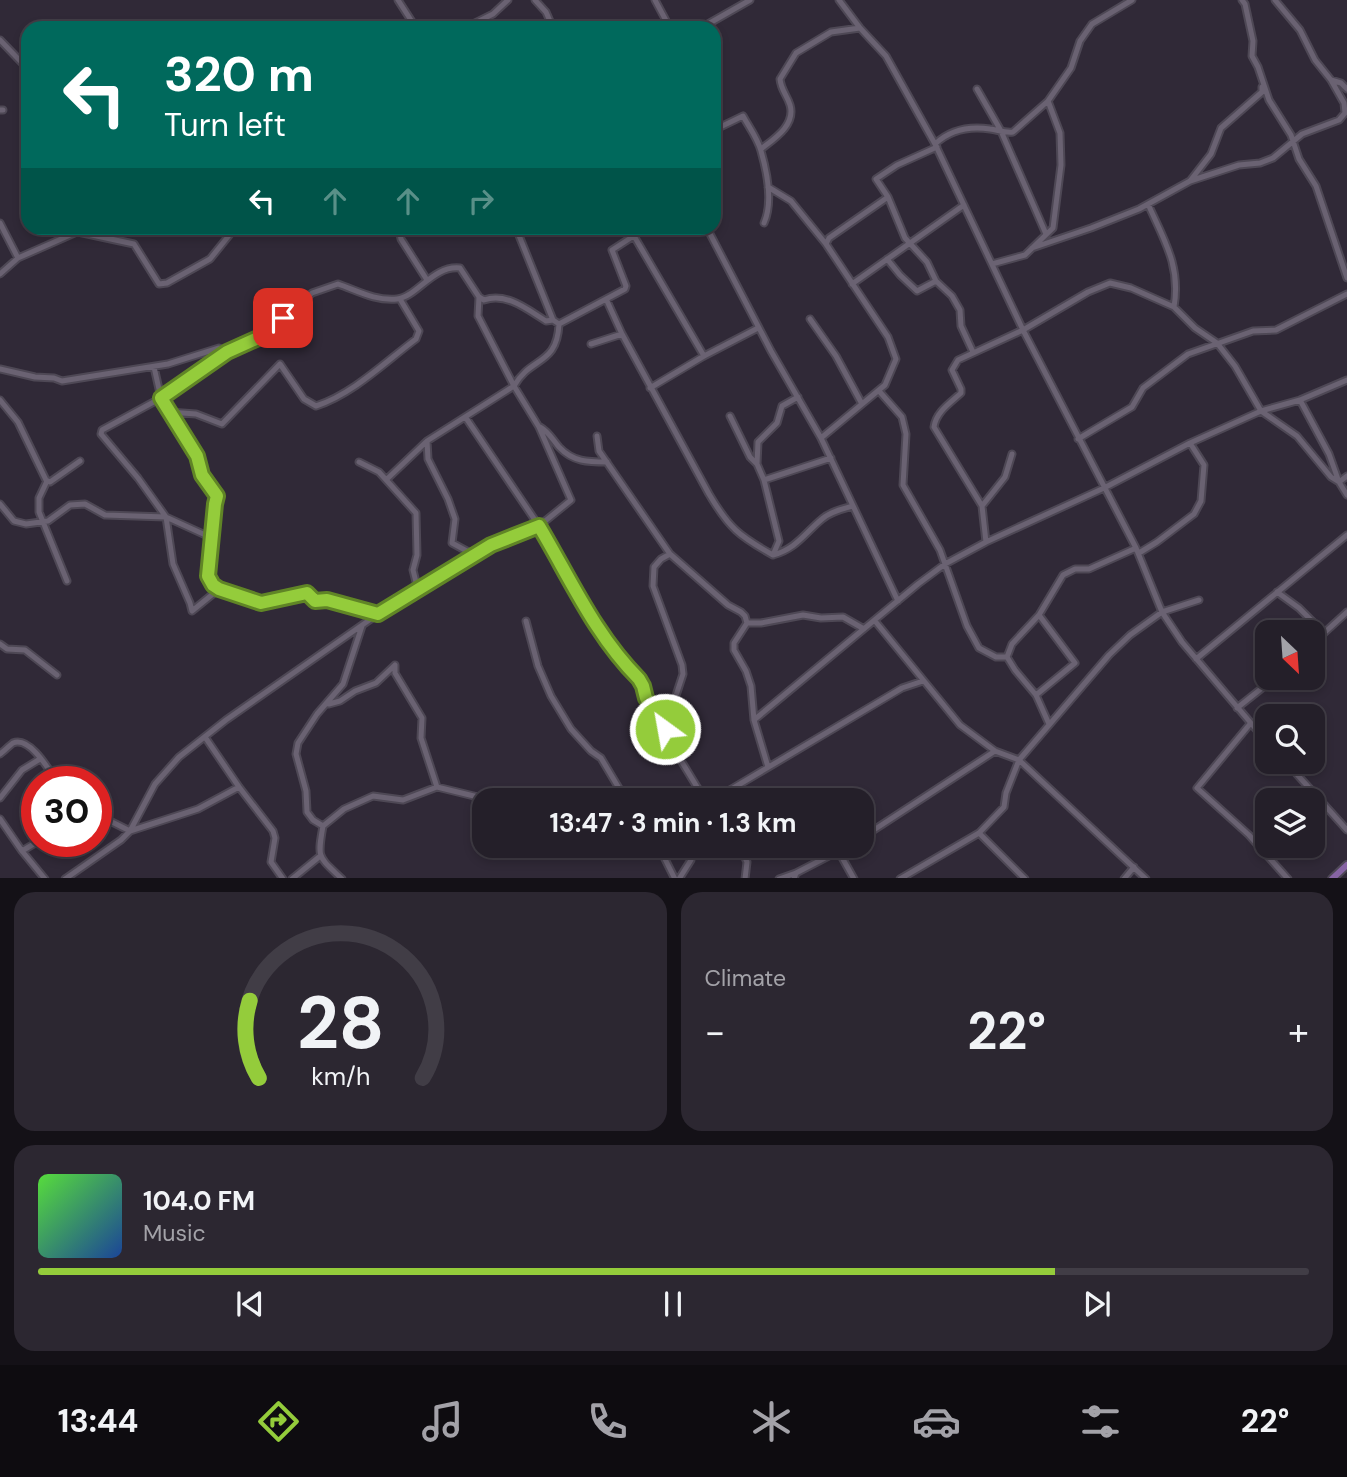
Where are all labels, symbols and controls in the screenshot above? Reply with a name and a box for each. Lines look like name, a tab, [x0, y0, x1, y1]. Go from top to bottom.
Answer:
text: 320 m	[164, 42, 314, 106]
icon: left	[49, 49, 140, 140]
text: Turn left	[164, 104, 286, 146]
icon: left	[243, 182, 281, 220]
icon: ahead	[316, 182, 354, 220]
icon: ahead	[389, 182, 427, 220]
icon: right	[462, 182, 500, 220]
pin	[253, 288, 313, 348]
icon: arrive	[264, 299, 302, 337]
north arrow	[1255, 620, 1325, 690]
map controls	[1255, 620, 1325, 858]
position arrow	[628, 692, 702, 766]
button: search	[1255, 704, 1325, 774]
speed limit sign: 30	[21, 766, 112, 857]
button: layers	[1255, 788, 1325, 858]
text: 13:47 · 3 min · 1.3 km	[550, 806, 796, 840]
text: Climate	[705, 963, 786, 993]
text: 28	[296, 976, 384, 1071]
text: 22°	[967, 997, 1046, 1065]
text: −	[705, 1007, 725, 1057]
text: +	[1288, 1007, 1309, 1057]
text: km/h	[311, 1059, 370, 1092]
text: 104.0 FM	[143, 1184, 255, 1218]
text: Music	[143, 1218, 206, 1248]
icon: previous	[231, 1285, 269, 1323]
icon: pause	[654, 1285, 692, 1323]
icon: next	[1078, 1285, 1116, 1323]
icon: directions	[254, 1397, 303, 1446]
icon: music	[418, 1397, 467, 1446]
icon: phone	[583, 1397, 632, 1446]
icon: climate	[747, 1397, 796, 1446]
icon: car	[912, 1397, 961, 1446]
icon: filters	[1076, 1397, 1125, 1446]
text: 13:44	[58, 1400, 138, 1442]
text: 22°	[1241, 1400, 1289, 1442]

